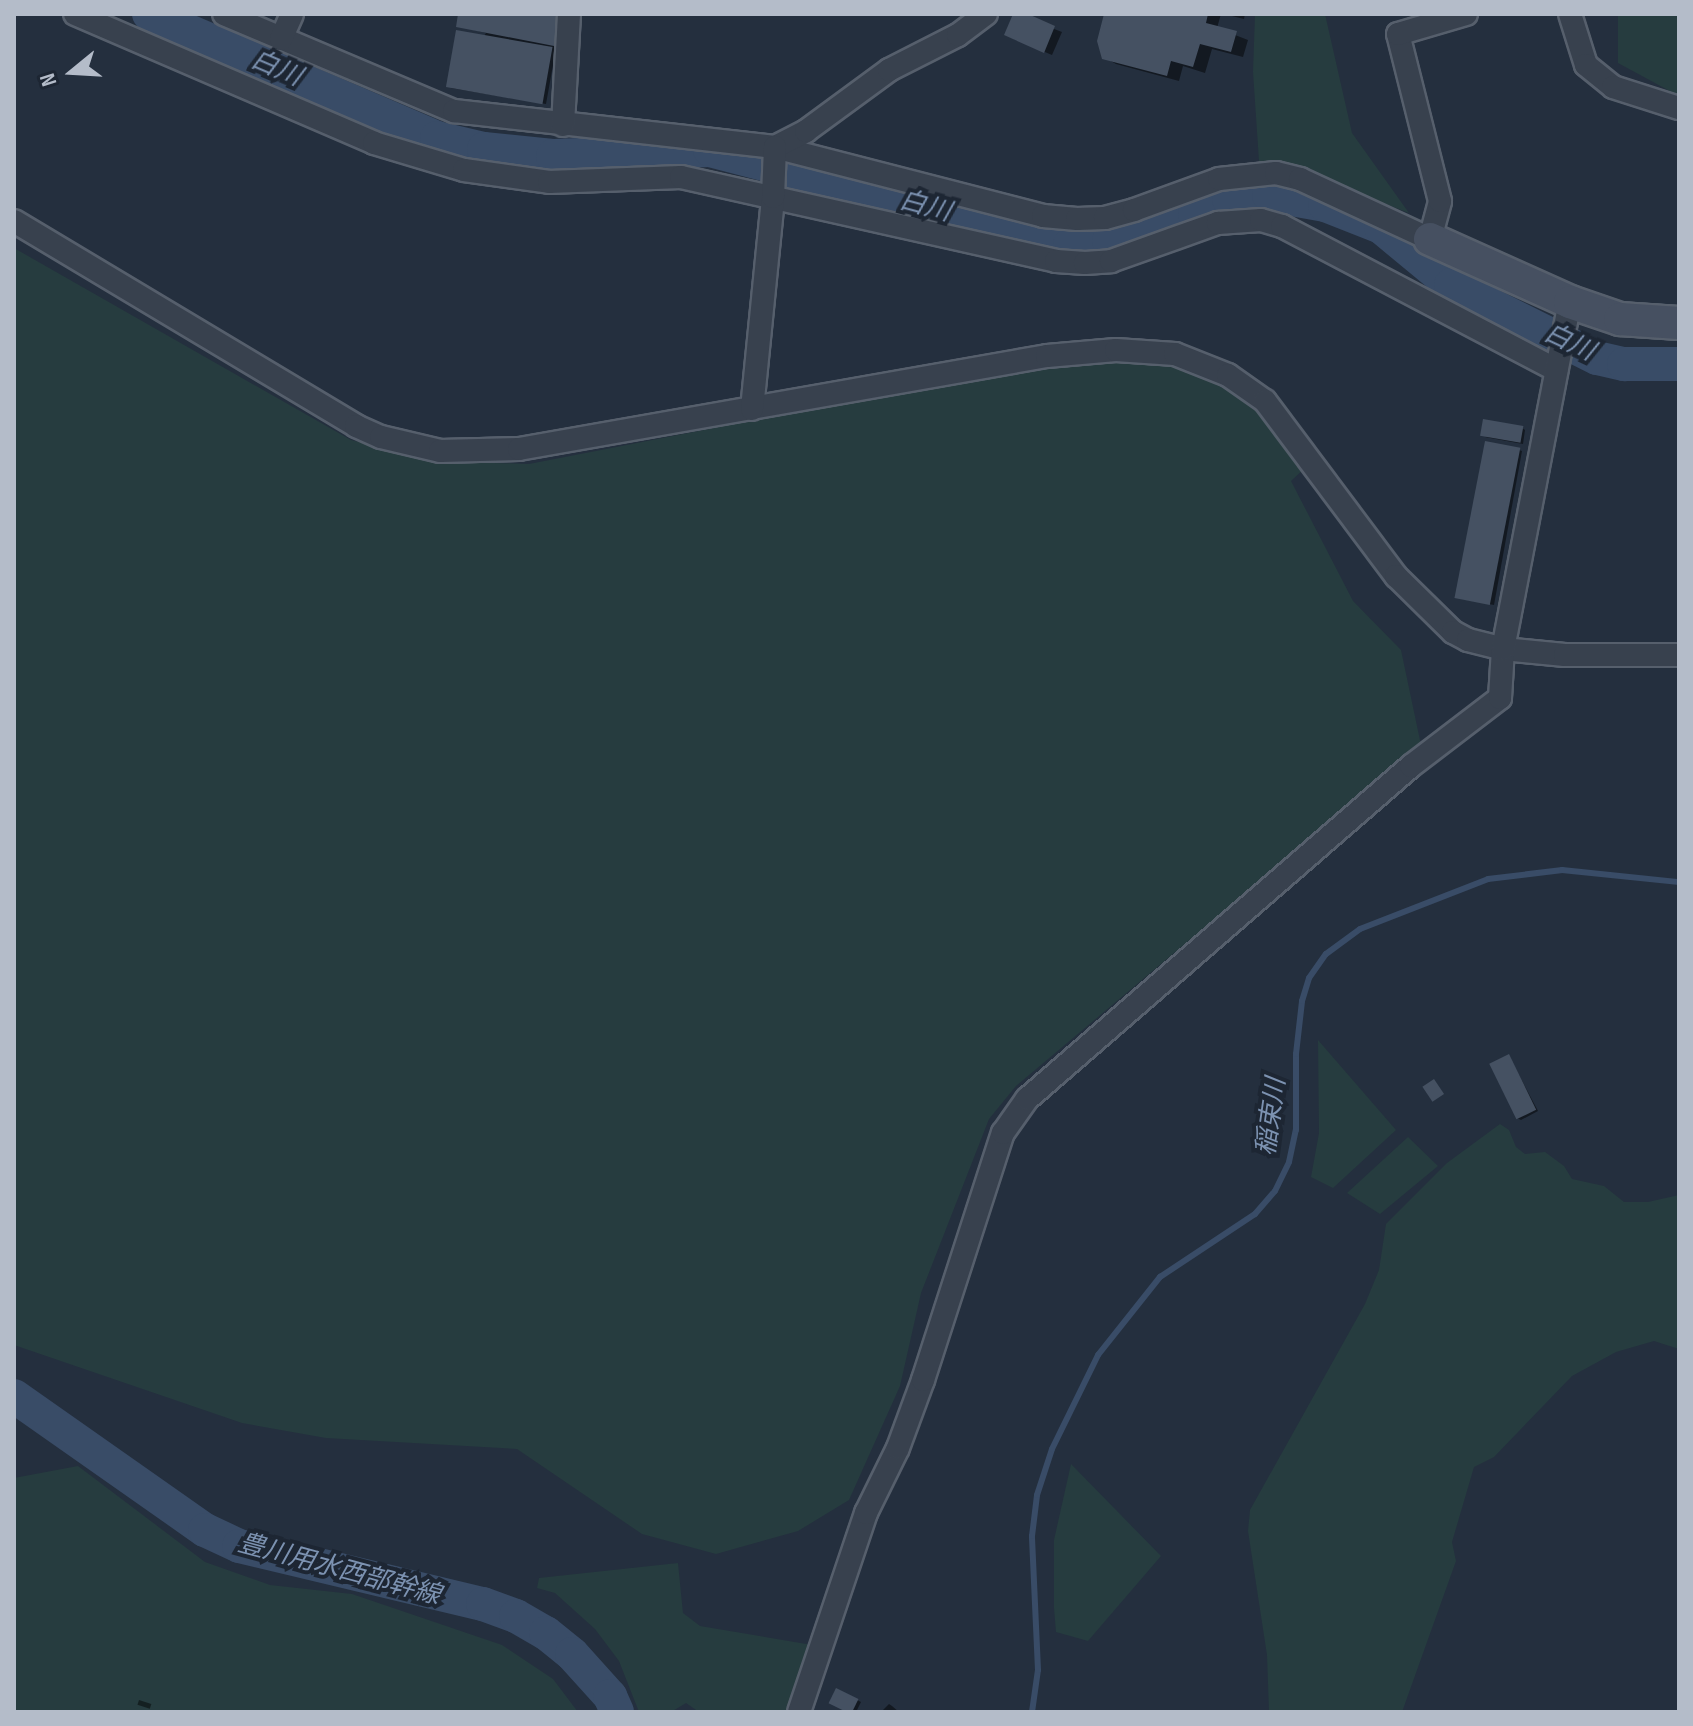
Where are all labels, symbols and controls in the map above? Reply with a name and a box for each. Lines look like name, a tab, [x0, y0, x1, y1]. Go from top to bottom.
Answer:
north arrow	[32, 32, 112, 112]
water label: 白川	[246, 44, 306, 94]
text: N	[34, 70, 63, 89]
water label: 白川	[896, 185, 954, 229]
water label: 白川	[1539, 318, 1599, 368]
water label: 稲束川	[1251, 1076, 1293, 1158]
water label: 豊川用水西部幹線	[235, 1528, 443, 1612]

